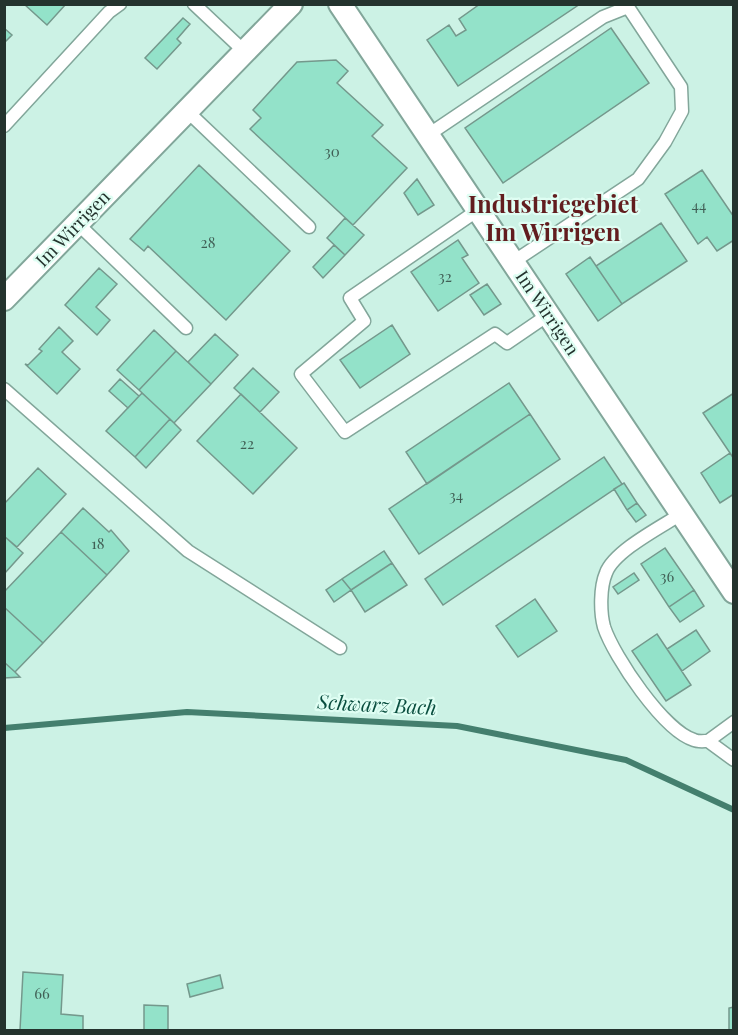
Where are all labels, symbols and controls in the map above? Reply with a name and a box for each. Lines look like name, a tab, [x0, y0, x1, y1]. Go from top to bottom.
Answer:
house number: 30	[324, 141, 340, 161]
street label: Im Wirrigen	[30, 185, 115, 272]
district label: Industriegebiet Im Wirrigen	[468, 187, 639, 247]
house number: 44	[692, 195, 706, 215]
house number: 28	[201, 232, 216, 252]
street label: Im Wirrigen	[511, 265, 585, 360]
house number: 32	[438, 266, 452, 286]
house number: 22	[240, 433, 254, 453]
house number: 34	[449, 485, 463, 505]
house number: 18	[91, 533, 105, 553]
house number: 36	[660, 566, 674, 586]
water label: Schwarz Bach	[316, 687, 437, 720]
house number: 66	[34, 983, 50, 1003]

